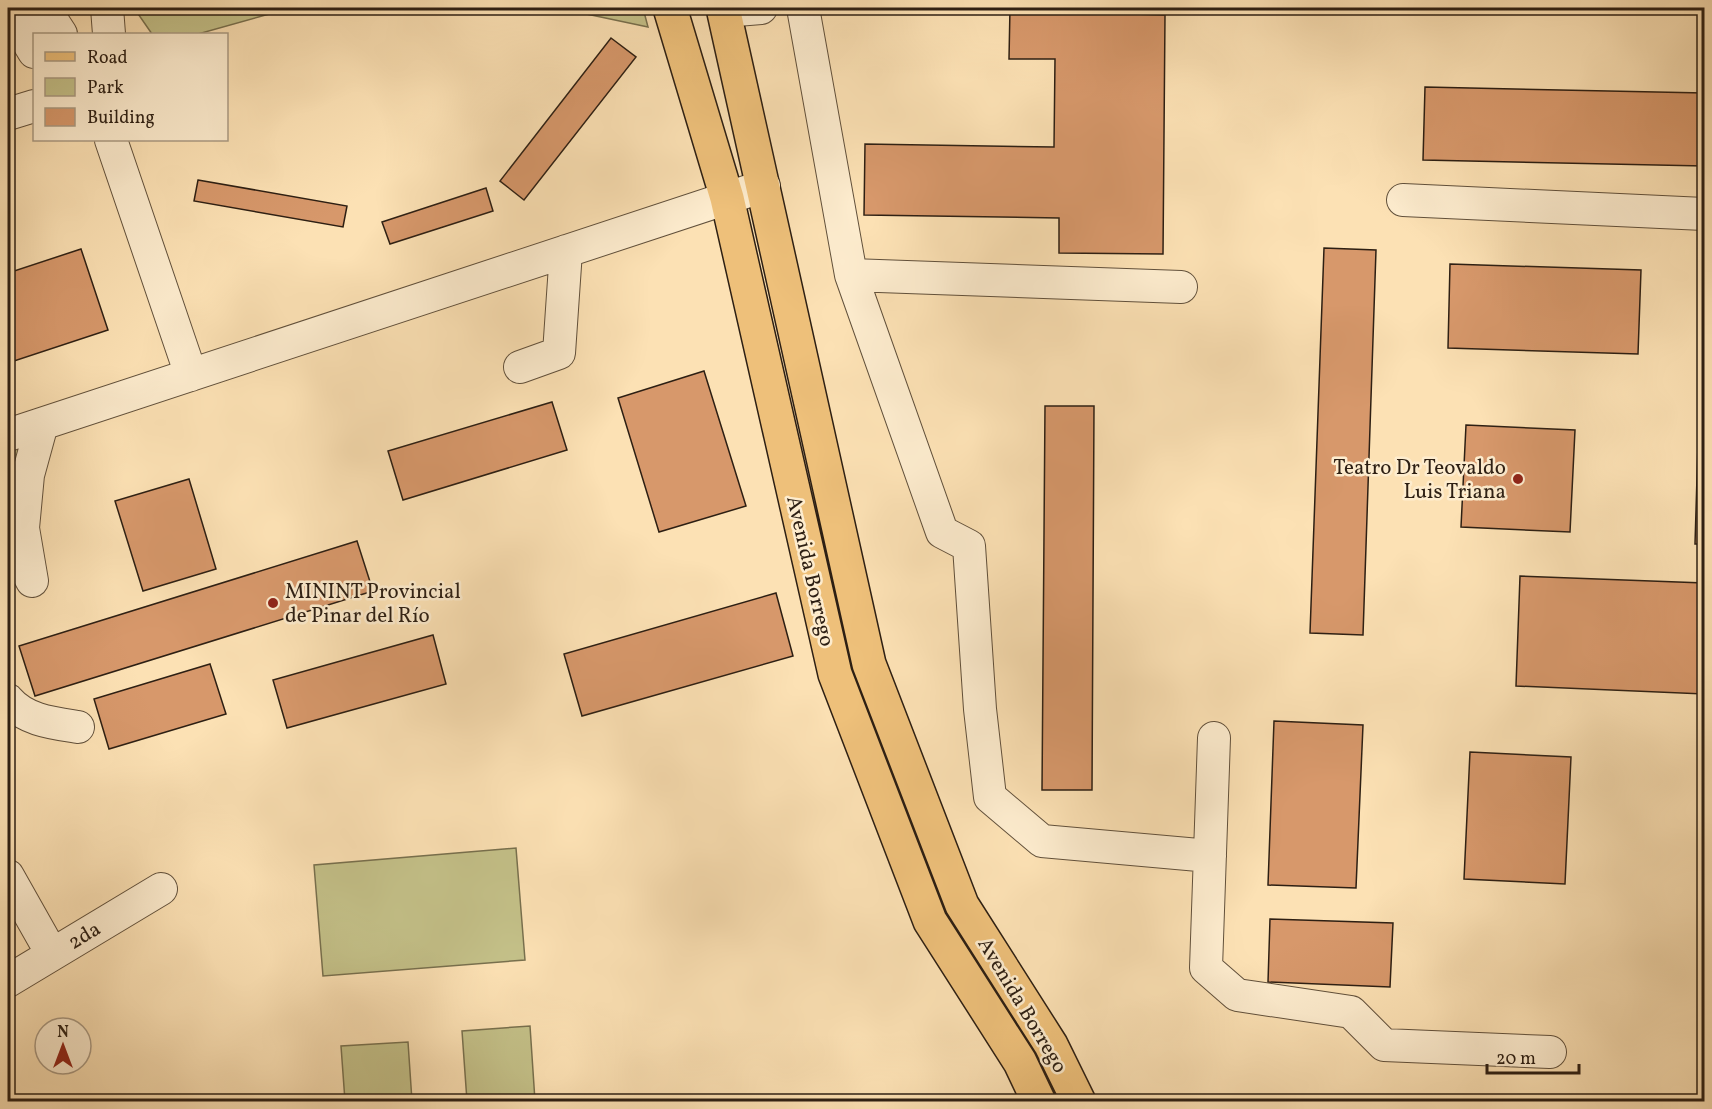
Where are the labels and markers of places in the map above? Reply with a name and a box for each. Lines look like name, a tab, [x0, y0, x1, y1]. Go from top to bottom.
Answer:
place label: Teatro Dr Teovaldo Luis Triana	[1333, 454, 1506, 507]
marker: Teatro Dr Teovaldo Luis Triana	[1511, 472, 1525, 486]
place label: MININT Provincial de Pinar del Río	[285, 578, 461, 631]
marker: MININT Provincial de Pinar del Río	[266, 596, 280, 610]

